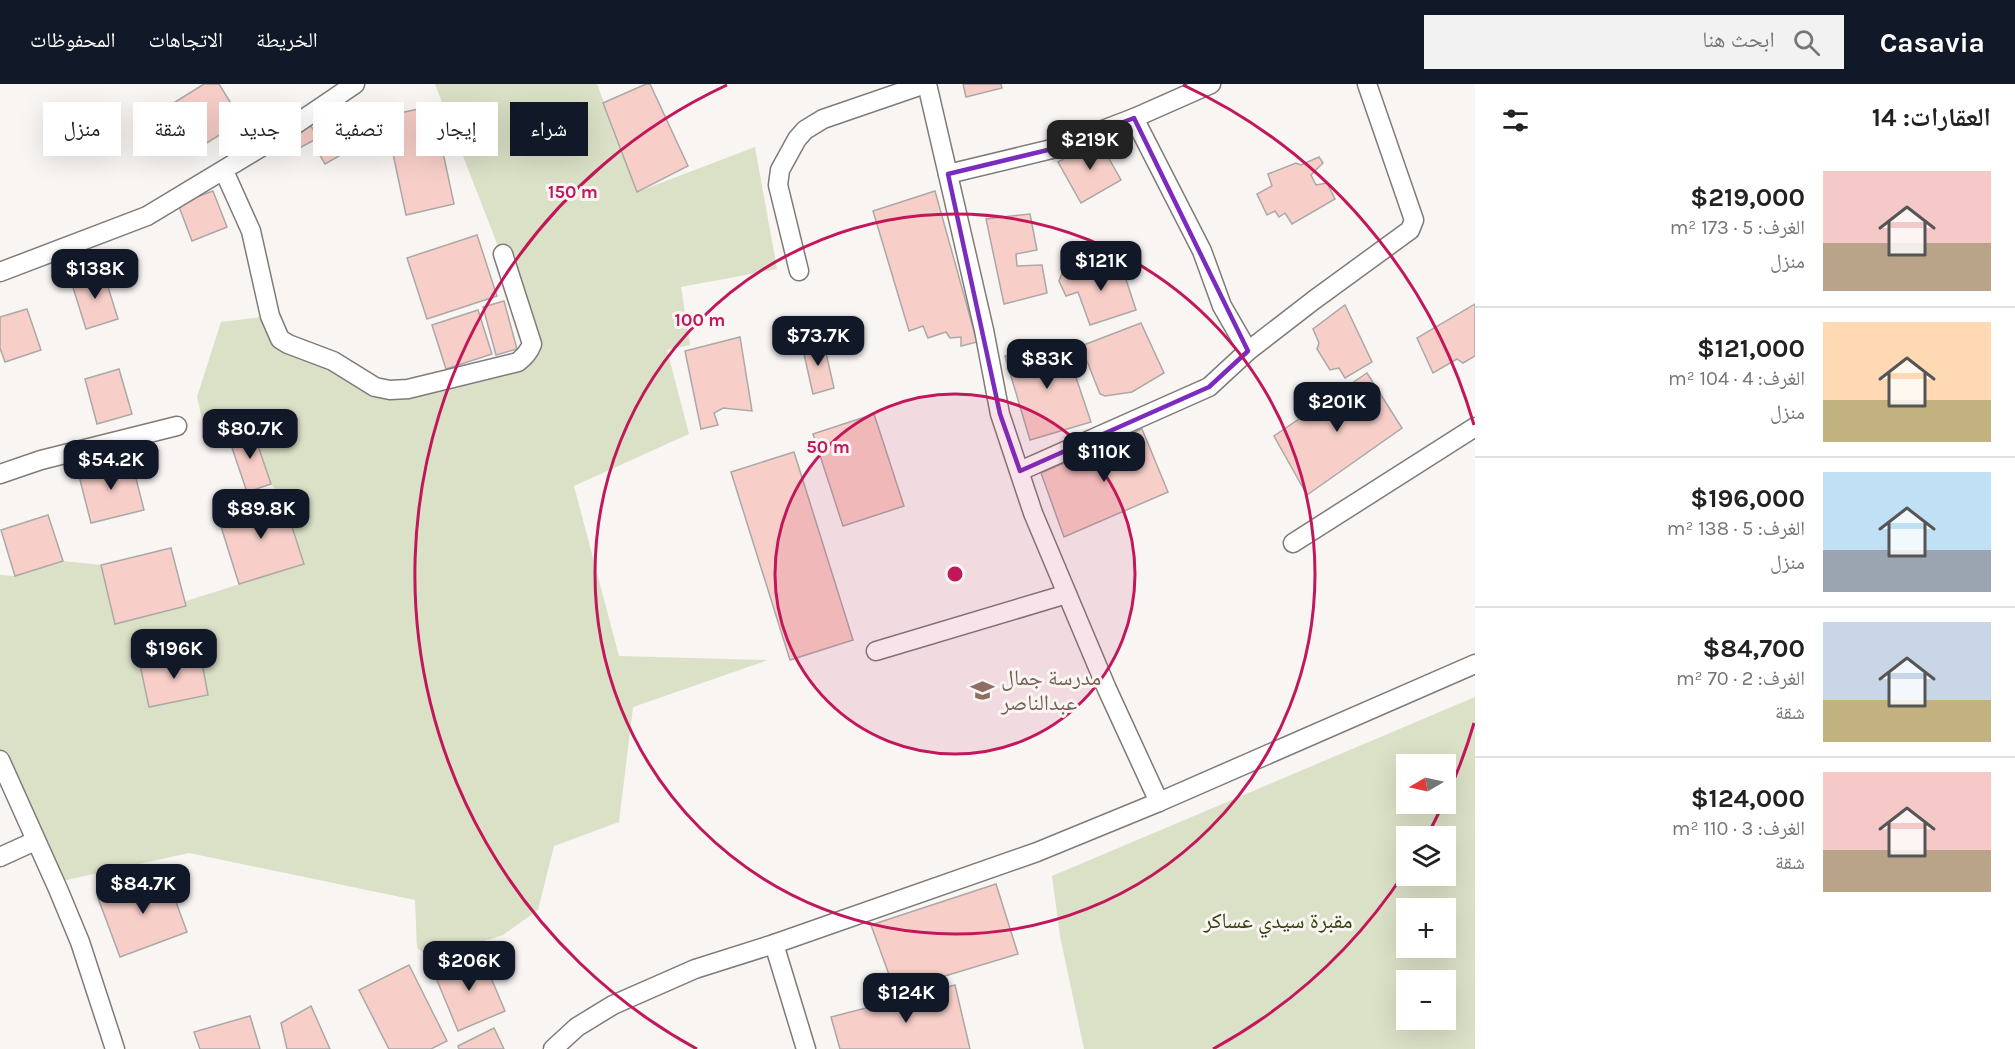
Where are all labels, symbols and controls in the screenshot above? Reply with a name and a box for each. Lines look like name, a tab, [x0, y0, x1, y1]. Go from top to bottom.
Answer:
search box	[1424, 15, 1844, 69]
icon: search	[1790, 26, 1823, 59]
text: Casavia	[1880, 26, 1985, 59]
text: ابحث هنا	[1702, 27, 1775, 53]
text: المحفوظات	[30, 28, 115, 52]
text: الاتجاهات	[148, 28, 223, 52]
text: الخريطة	[256, 28, 318, 52]
chip: منزل	[43, 102, 121, 156]
chip: شقة	[133, 102, 207, 156]
chip: جديد	[219, 102, 301, 156]
chip: تصفية	[313, 102, 404, 156]
chip: إيجار	[416, 102, 498, 156]
chip: شراء	[510, 102, 588, 156]
text: العقارات: 14	[1872, 102, 1991, 133]
icon: filters	[1499, 104, 1532, 137]
pin: $219K	[1048, 120, 1132, 171]
text: $219K	[1061, 128, 1119, 151]
text: 150 m	[548, 181, 598, 203]
text: $219,000	[1690, 182, 1805, 213]
icon: home	[1871, 195, 1943, 267]
text: الغرف: 5 · 173 m²	[1670, 216, 1805, 239]
pin: $121K	[1059, 241, 1143, 292]
pin: $138K	[53, 249, 137, 300]
text: $121K	[1074, 249, 1128, 272]
text: منزل	[1770, 250, 1805, 273]
text: $138K	[65, 257, 125, 280]
text: 100 m	[675, 309, 725, 331]
pin: $73.7K	[769, 316, 867, 367]
text: $73.7K	[786, 324, 850, 347]
text: $121,000	[1697, 333, 1805, 364]
pin: $83K	[1011, 339, 1083, 390]
icon: home	[1871, 346, 1943, 418]
text: $83K	[1021, 347, 1073, 370]
text: الغرف: 4 · 104 m²	[1668, 367, 1805, 390]
pin: $201K	[1295, 382, 1379, 433]
text: $201K	[1308, 390, 1366, 413]
text: منزل	[1770, 401, 1805, 424]
pin: $80.7K	[201, 409, 299, 460]
text: $80.7K	[217, 417, 283, 440]
pin: $110K	[1062, 432, 1146, 483]
text: 50 m	[806, 436, 850, 458]
pin: $54.2K	[62, 440, 160, 491]
text: $110K	[1077, 440, 1131, 463]
text: $54.2K	[78, 448, 144, 471]
text: $196,000	[1690, 483, 1805, 514]
pin: $89.8K	[212, 489, 310, 540]
icon: home	[1871, 496, 1943, 568]
text: $89.8K	[226, 497, 296, 520]
text: الغرف: 5 · 138 m²	[1667, 517, 1805, 540]
text: منزل	[1770, 551, 1805, 574]
centre of rings	[945, 564, 965, 584]
pin: $196K	[132, 629, 216, 680]
text: $84,700	[1702, 633, 1805, 664]
text: $196K	[145, 637, 203, 660]
icon: home	[1871, 646, 1943, 718]
place label: مدرسة جمال عبدالناصر	[1000, 665, 1101, 716]
text: الغرف: 2 · 70 m²	[1676, 667, 1805, 690]
school or university icon: مدرسة جمال عبدالناصر	[970, 677, 996, 703]
text: شقة	[1775, 701, 1805, 724]
north arrow	[1396, 754, 1456, 814]
map controls	[1396, 754, 1456, 1030]
text: $124,000	[1691, 783, 1805, 814]
icon: home	[1871, 796, 1943, 868]
text: الغرف: 3 · 110 m²	[1672, 817, 1805, 840]
button: layers	[1396, 826, 1456, 886]
text: شقة	[1775, 851, 1805, 874]
pin: $84.7K	[94, 864, 192, 915]
text: $84.7K	[110, 872, 176, 895]
button: +	[1396, 898, 1456, 958]
park label: مقبرة سيدي عساكر	[1203, 908, 1352, 938]
pin: $206K	[427, 941, 511, 992]
text: $206K	[437, 949, 501, 972]
button: −	[1396, 970, 1456, 1030]
pin: $124K	[864, 973, 948, 1024]
text: $124K	[877, 981, 935, 1004]

